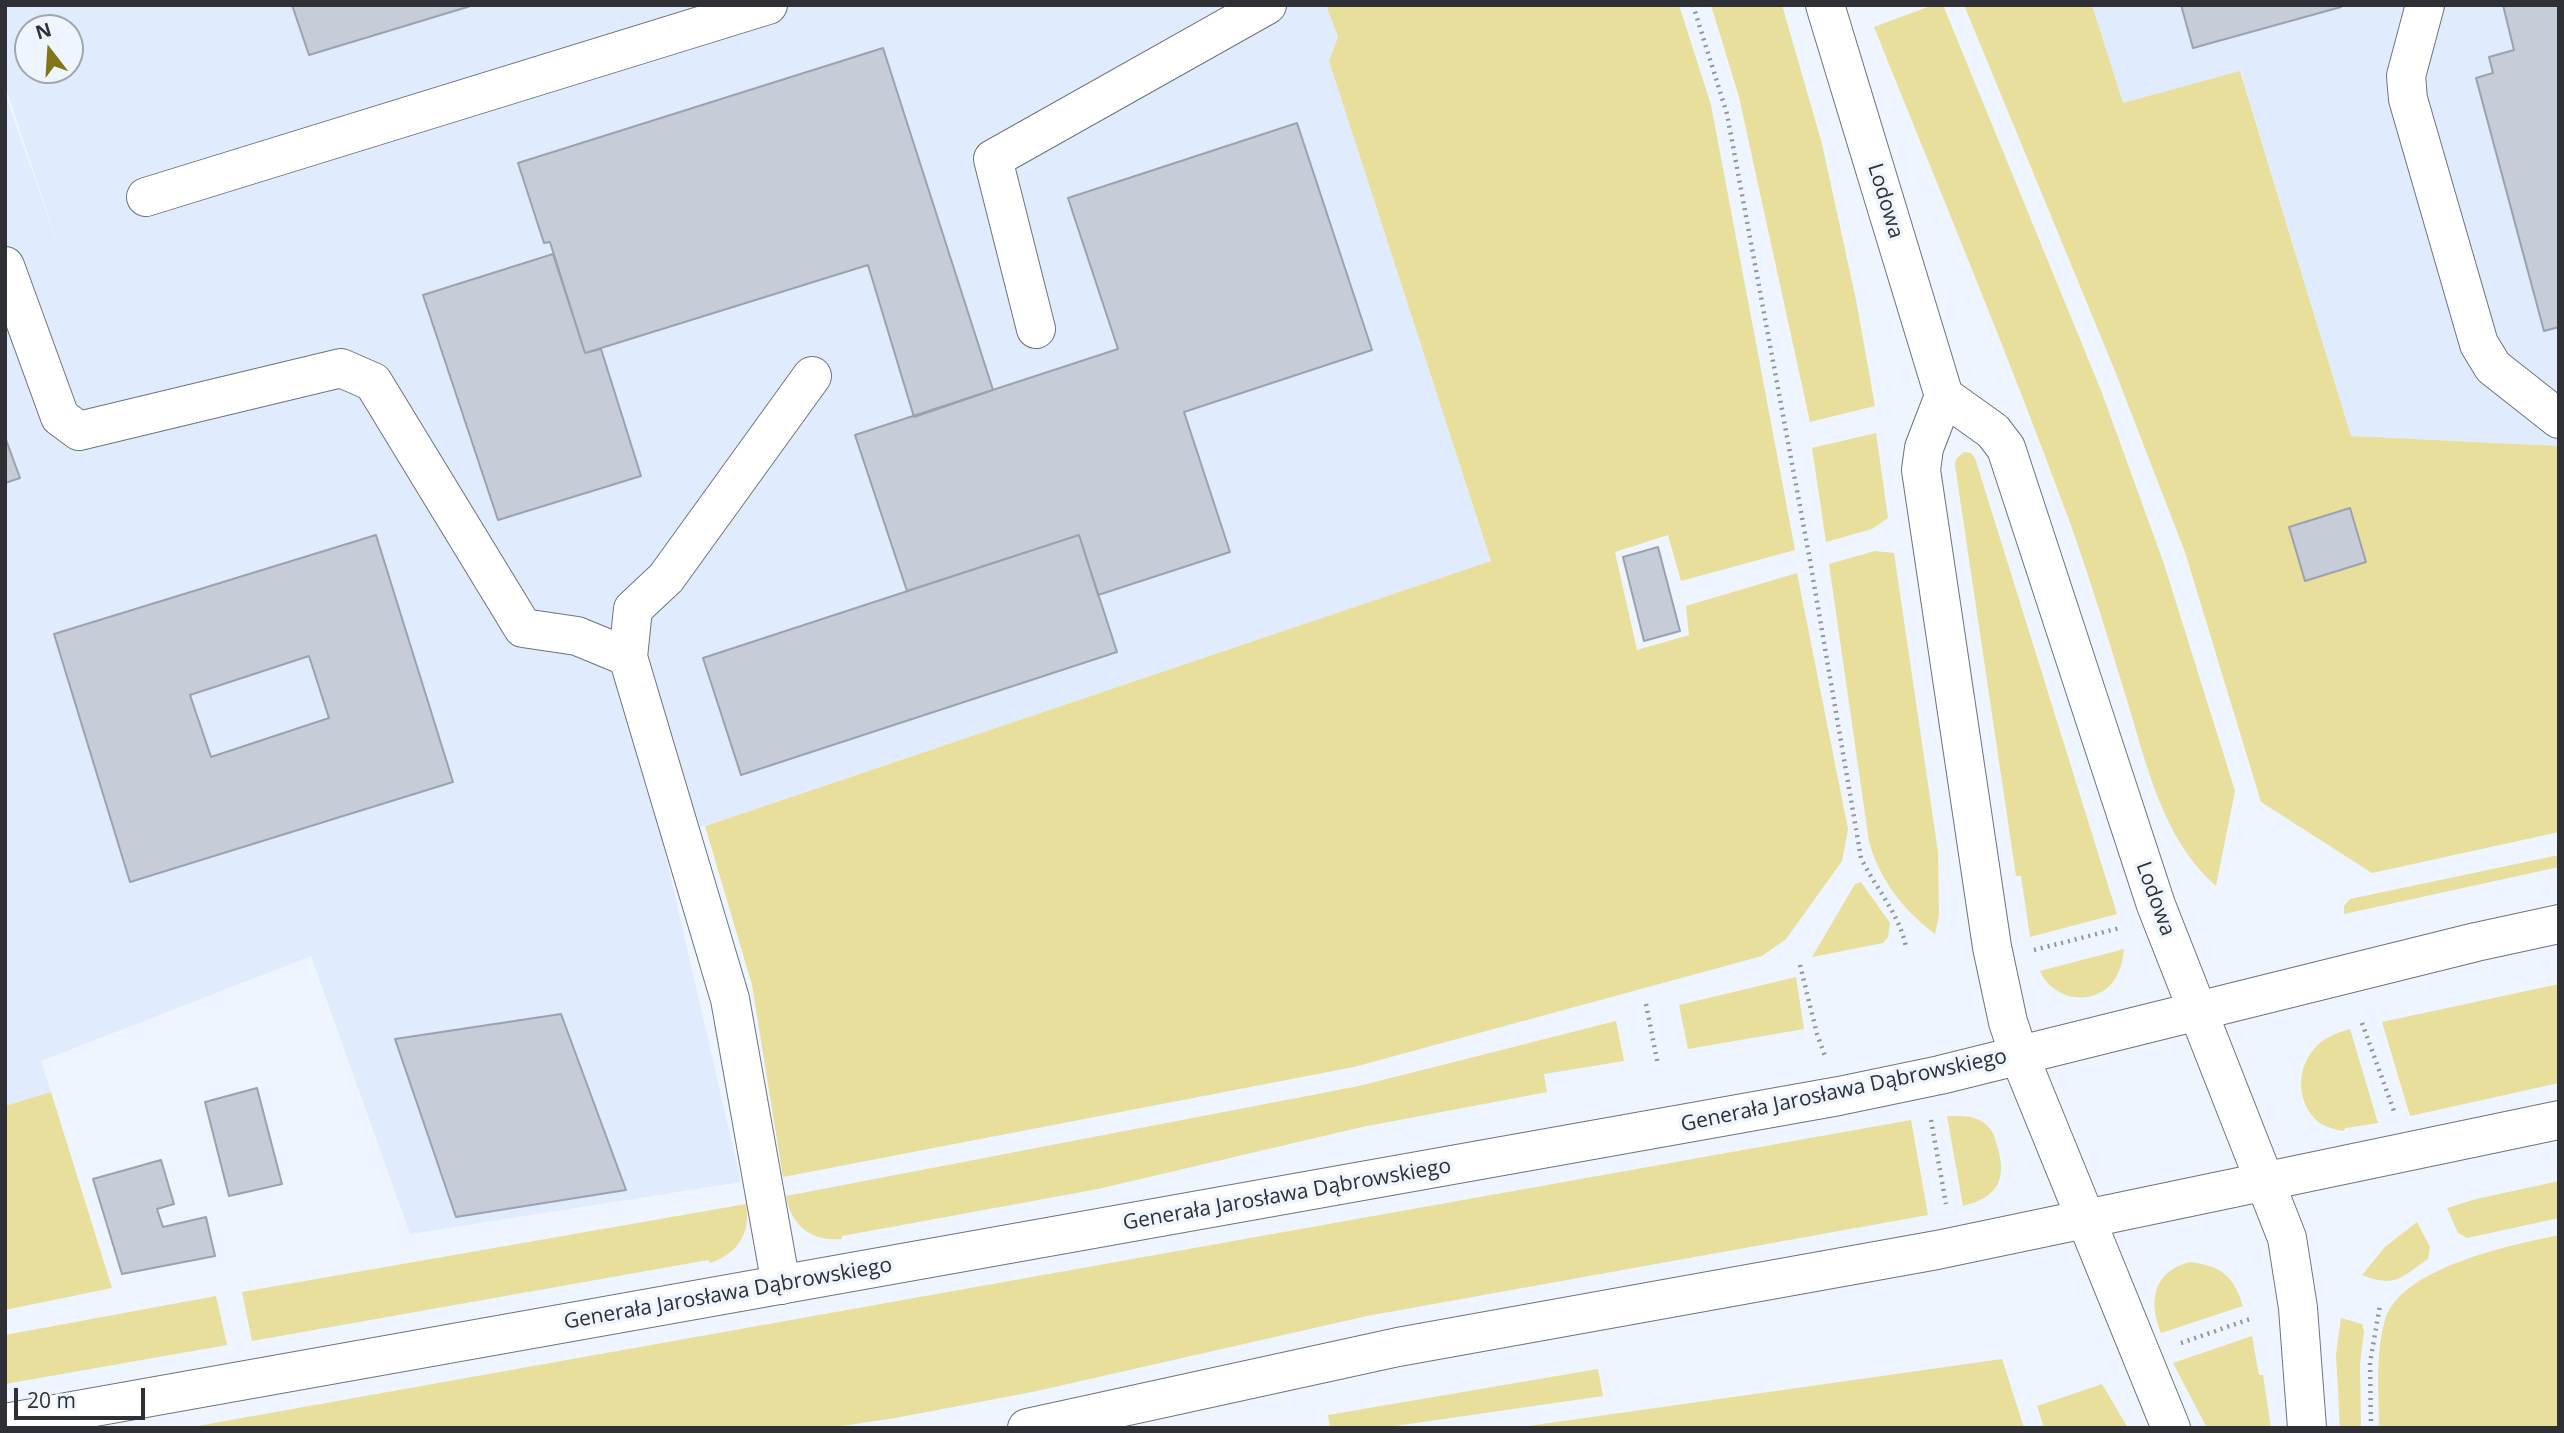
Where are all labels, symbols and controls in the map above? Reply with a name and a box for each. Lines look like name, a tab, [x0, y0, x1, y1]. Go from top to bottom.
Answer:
north arrow	[14, 14, 84, 84]
text: N	[32, 16, 55, 46]
street label: Lodowa	[1862, 160, 1908, 242]
street label: Lodowa	[2130, 859, 2180, 939]
street label: Generała Jarosława Dąbrowskiego	[1679, 1044, 2009, 1138]
street label: Generała Jarosława Dąbrowskiego	[1121, 1154, 1453, 1236]
street label: Generała Jarosława Dąbrowskiego	[562, 1253, 894, 1335]
scale bar	[18, 1374, 149, 1418]
text: 20 m	[27, 1386, 76, 1414]

